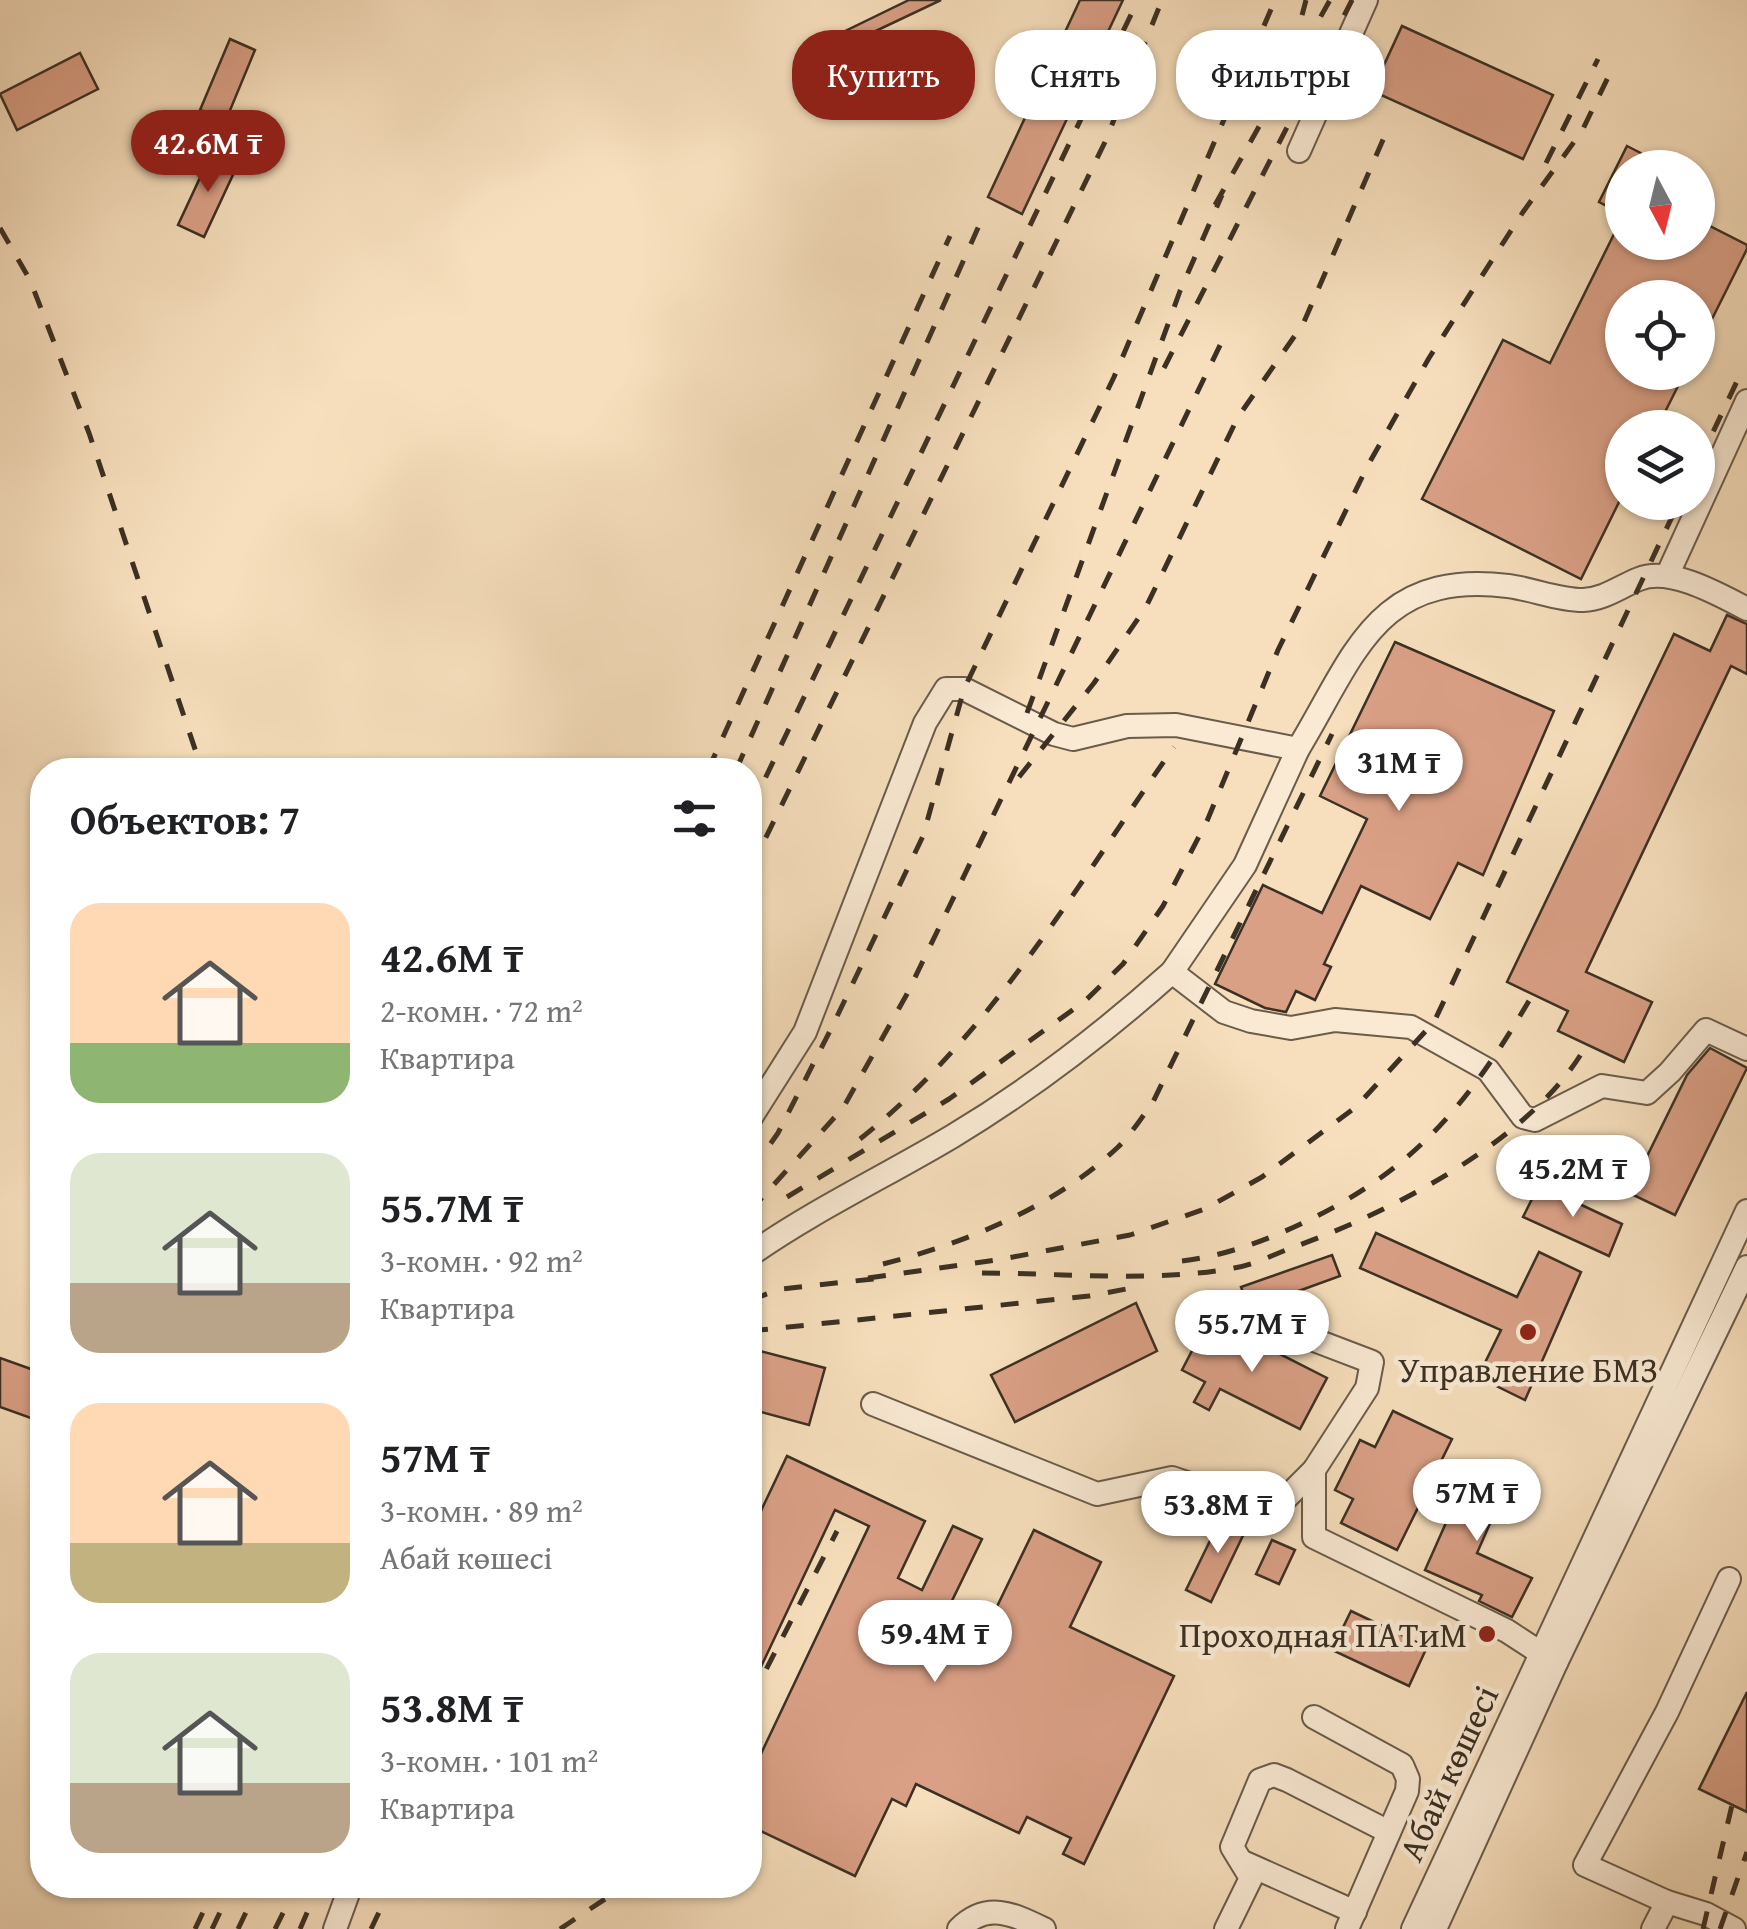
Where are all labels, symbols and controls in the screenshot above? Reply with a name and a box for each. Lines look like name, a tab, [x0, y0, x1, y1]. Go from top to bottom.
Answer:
chip: Купить	[792, 30, 975, 120]
chip: Снять	[995, 30, 1156, 120]
chip: Фильтры	[1176, 30, 1385, 120]
pin: 42.6M ₸	[116, 110, 300, 195]
text: 42.6M ₸	[153, 119, 263, 166]
north arrow	[1605, 150, 1715, 260]
map controls	[1605, 150, 1715, 520]
button: locate	[1605, 280, 1715, 390]
button: layers	[1605, 410, 1715, 520]
pin: 31M ₸	[1329, 729, 1469, 814]
text: 31M ₸	[1357, 738, 1441, 785]
text: Объектов: 7	[70, 788, 300, 849]
icon: filters	[667, 791, 722, 846]
text: 42.6M ₸	[380, 926, 524, 987]
icon: home	[150, 943, 270, 1063]
text: 2-комн. · 72 m²	[380, 987, 583, 1034]
text: Квартира	[380, 1034, 515, 1081]
pin: 45.2M ₸	[1481, 1135, 1665, 1220]
text: 45.2M ₸	[1518, 1144, 1628, 1191]
text: 55.7M ₸	[380, 1176, 524, 1237]
icon: home	[150, 1193, 270, 1313]
text: 3-комн. · 92 m²	[380, 1237, 583, 1284]
text: Квартира	[380, 1284, 515, 1331]
pin: 55.7M ₸	[1160, 1290, 1344, 1375]
text: 55.7M ₸	[1197, 1299, 1307, 1346]
marker: Управление БМЗ	[1517, 1321, 1539, 1343]
place label: Управление БМЗ	[1398, 1344, 1658, 1395]
text: 57M ₸	[380, 1426, 491, 1487]
icon: home	[150, 1443, 270, 1563]
pin: 57M ₸	[1407, 1459, 1547, 1544]
text: 57M ₸	[1435, 1468, 1519, 1515]
pin: 53.8M ₸	[1126, 1471, 1310, 1556]
text: 53.8M ₸	[1163, 1480, 1273, 1527]
text: 3-комн. · 89 m²	[380, 1487, 583, 1534]
text: Абай көшесі	[380, 1534, 553, 1581]
pin: 59.4M ₸	[843, 1600, 1027, 1685]
text: 59.4M ₸	[880, 1609, 990, 1656]
place label: Проходная ПАТиМ	[1179, 1609, 1467, 1660]
marker: Проходная ПАТиМ	[1476, 1623, 1498, 1645]
text: 53.8M ₸	[380, 1676, 524, 1737]
street label: Абай көшесі	[1385, 1677, 1511, 1869]
icon: home	[150, 1693, 270, 1813]
text: 3-комн. · 101 m²	[380, 1737, 598, 1784]
text: Квартира	[380, 1784, 515, 1831]

